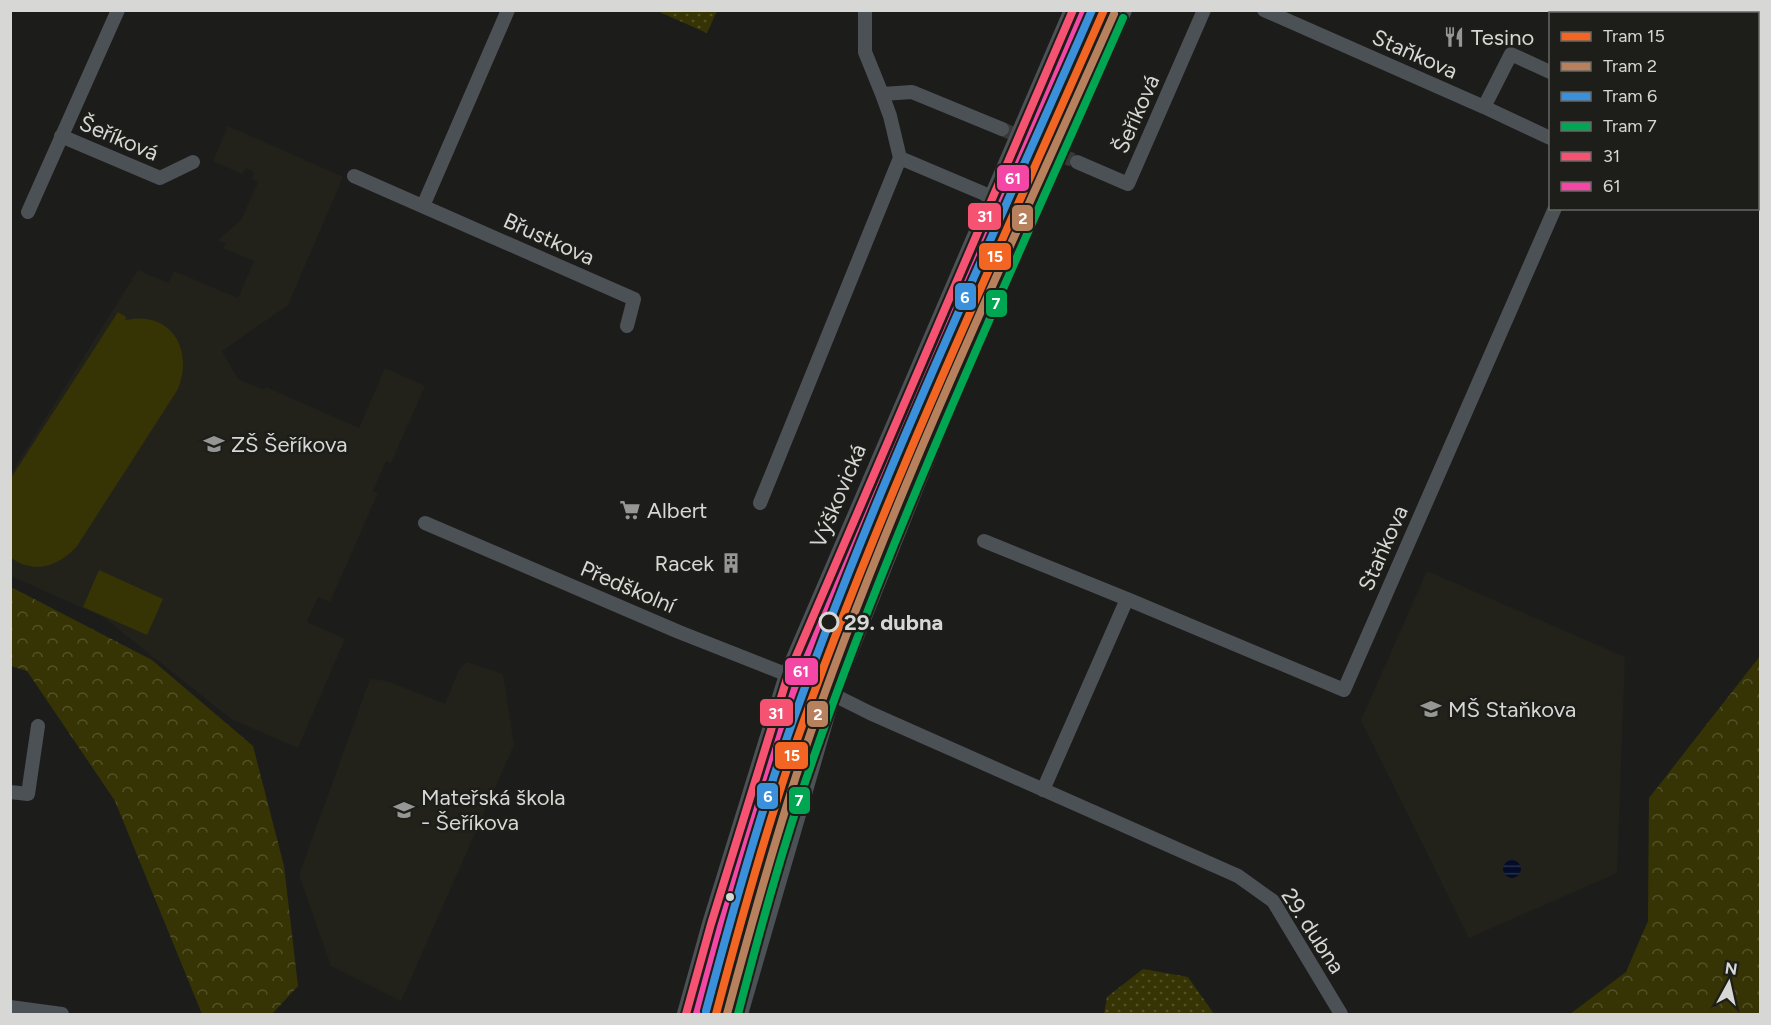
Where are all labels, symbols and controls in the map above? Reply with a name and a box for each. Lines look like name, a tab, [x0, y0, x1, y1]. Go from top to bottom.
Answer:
legend	[1549, 12, 1759, 210]
street label: Staňkova	[1368, 23, 1462, 85]
place label: Tesino	[1471, 24, 1534, 51]
restaurant icon: Tesino	[1442, 25, 1466, 49]
text: Tram 15	[1603, 25, 1665, 47]
text: Tram 2	[1603, 55, 1657, 77]
street label: Šeříková	[1107, 70, 1165, 158]
text: Tram 6	[1603, 85, 1657, 107]
street label: Šeříková	[75, 109, 163, 167]
text: Tram 7	[1603, 115, 1657, 137]
text: 31	[1603, 145, 1620, 167]
line badge: 61	[996, 164, 1030, 192]
text: 61	[1005, 169, 1021, 188]
text: 61	[1603, 175, 1621, 197]
line badge: 31	[967, 202, 1002, 231]
line badge: 2	[1011, 204, 1034, 232]
street label: Břustkova	[499, 207, 599, 271]
text: 31	[977, 207, 993, 226]
text: 2	[1018, 209, 1028, 228]
line badge: 15	[978, 242, 1012, 271]
text: 15	[987, 247, 1003, 266]
line badge: 6	[954, 282, 977, 311]
text: 6	[960, 288, 970, 307]
line badge: 7	[985, 289, 1008, 318]
text: 7	[992, 294, 1001, 313]
place label: ZŠ Šeříkova	[231, 431, 347, 458]
school or university icon: ZŠ Šeříkova	[202, 432, 226, 456]
street label: Výškovická	[804, 440, 872, 552]
place label: Albert	[647, 497, 707, 524]
supermarket icon: Albert	[618, 498, 642, 522]
street label: Staňkova	[1352, 501, 1414, 595]
place label: Racek	[654, 550, 714, 577]
building icon: Racek	[719, 551, 743, 575]
street label: Předškolní	[576, 555, 680, 619]
place label: 29. dubna	[844, 609, 943, 636]
marker: 29. dubna	[819, 612, 839, 632]
line badge: 61	[784, 657, 819, 686]
text: 61	[793, 662, 809, 681]
place label: MŠ Staňkova	[1448, 696, 1576, 723]
school or university icon: MŠ Staňkova	[1419, 697, 1443, 721]
line badge: 31	[759, 698, 794, 727]
line badge: 2	[806, 700, 829, 728]
text: 31	[768, 704, 784, 723]
text: 2	[813, 705, 823, 724]
line badge: 15	[774, 741, 809, 770]
text: 15	[784, 746, 800, 765]
line badge: 6	[756, 782, 779, 810]
place label: Mateřská škola - Šeříkova	[421, 784, 565, 836]
line badge: 7	[788, 786, 811, 815]
text: 6	[763, 787, 773, 806]
text: 7	[795, 791, 804, 810]
school or university icon: Mateřská škola - Šeříkova	[392, 798, 416, 822]
street label: 29. dubna	[1275, 883, 1351, 979]
unlabelled marker	[724, 891, 736, 903]
north arrow	[1699, 953, 1759, 1013]
text: N	[1724, 958, 1738, 979]

